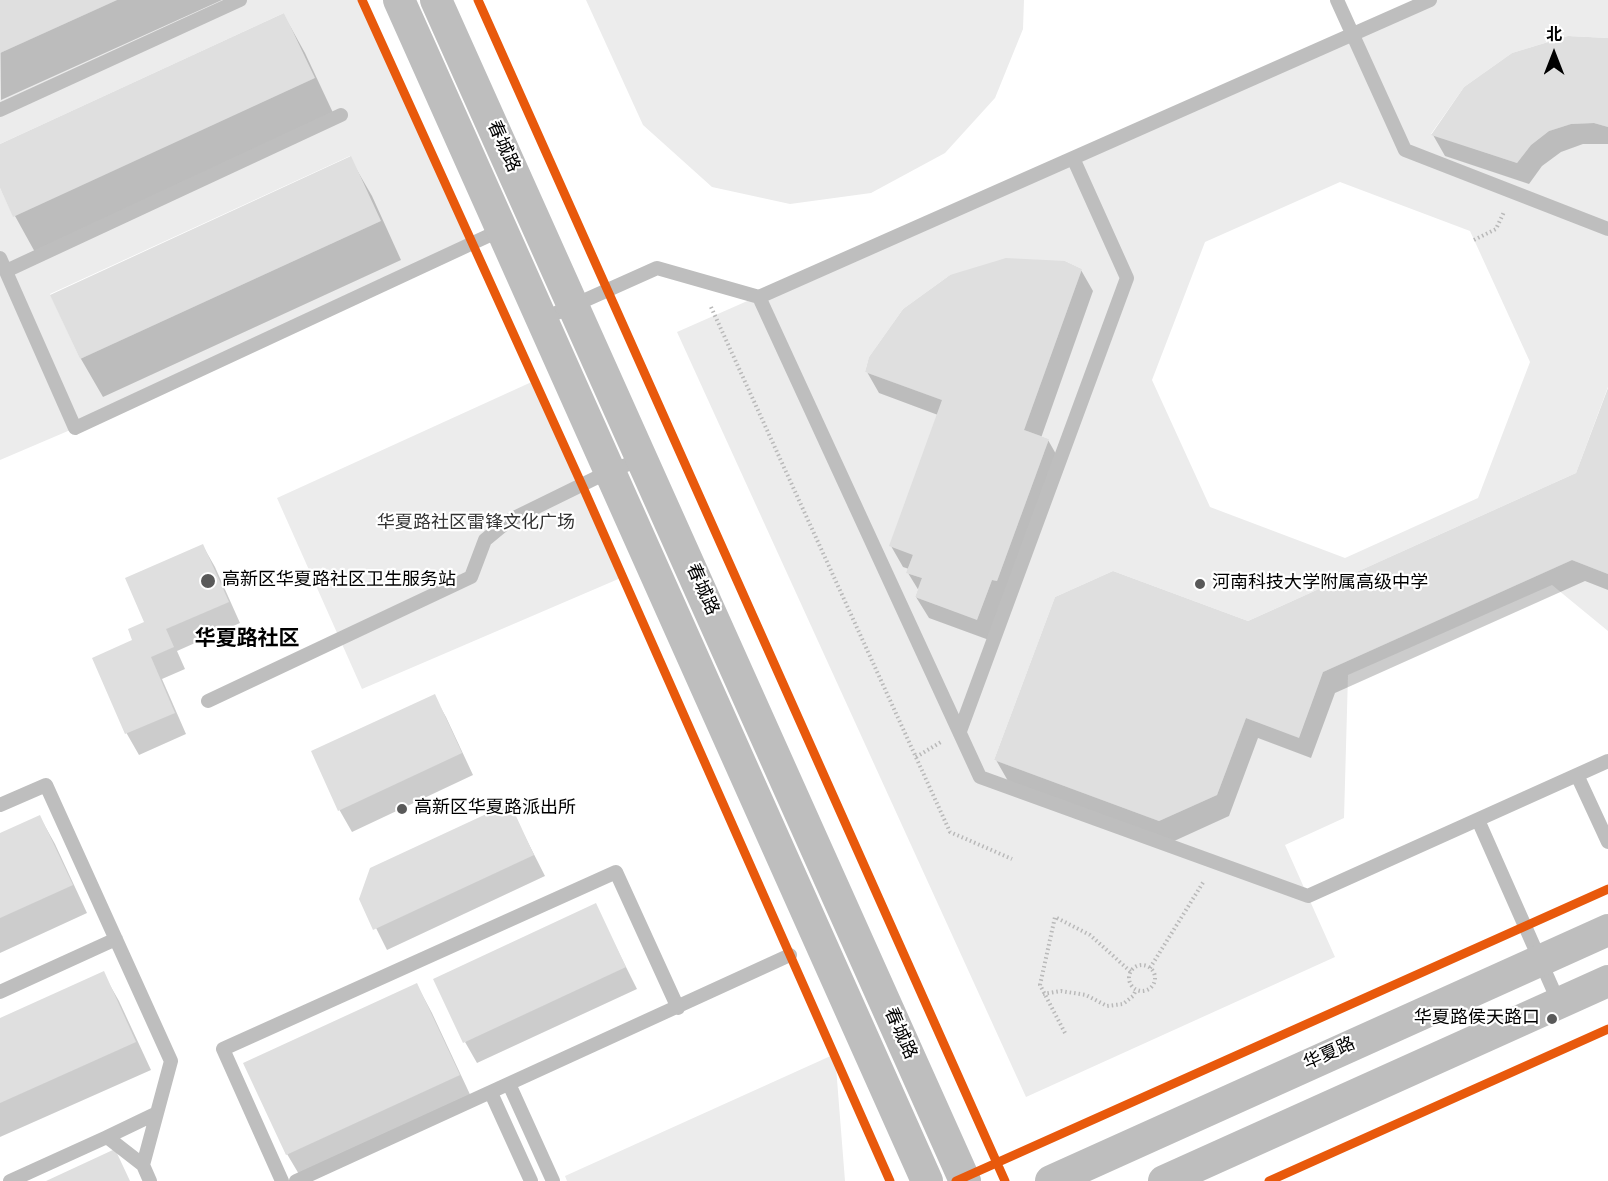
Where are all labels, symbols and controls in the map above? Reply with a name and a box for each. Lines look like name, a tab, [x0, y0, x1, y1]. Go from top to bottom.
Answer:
north arrow	[1524, 24, 1584, 84]
text: 北	[1546, 26, 1562, 46]
street label: 春城路	[481, 118, 523, 176]
park label: 华夏路社区雷锋文化广场	[377, 513, 575, 535]
street label: 春城路	[680, 561, 722, 619]
place label: 高新区华夏路社区卫生服务站	[222, 570, 456, 592]
marker: 高新区华夏路社区卫生服务站	[199, 572, 217, 590]
place label: 河南科技大学附属高级中学	[1212, 573, 1428, 595]
marker: 河南科技大学附属高级中学	[1193, 577, 1207, 591]
district label: 华夏路社区	[195, 628, 299, 654]
place label: 高新区华夏路派出所	[414, 798, 576, 820]
marker: 高新区华夏路派出所	[395, 802, 409, 816]
street label: 春城路	[878, 1005, 920, 1063]
place label: 华夏路侯天路口	[1414, 1008, 1540, 1030]
marker: 华夏路侯天路口	[1545, 1012, 1559, 1026]
street label: 华夏路	[1301, 1034, 1359, 1076]

